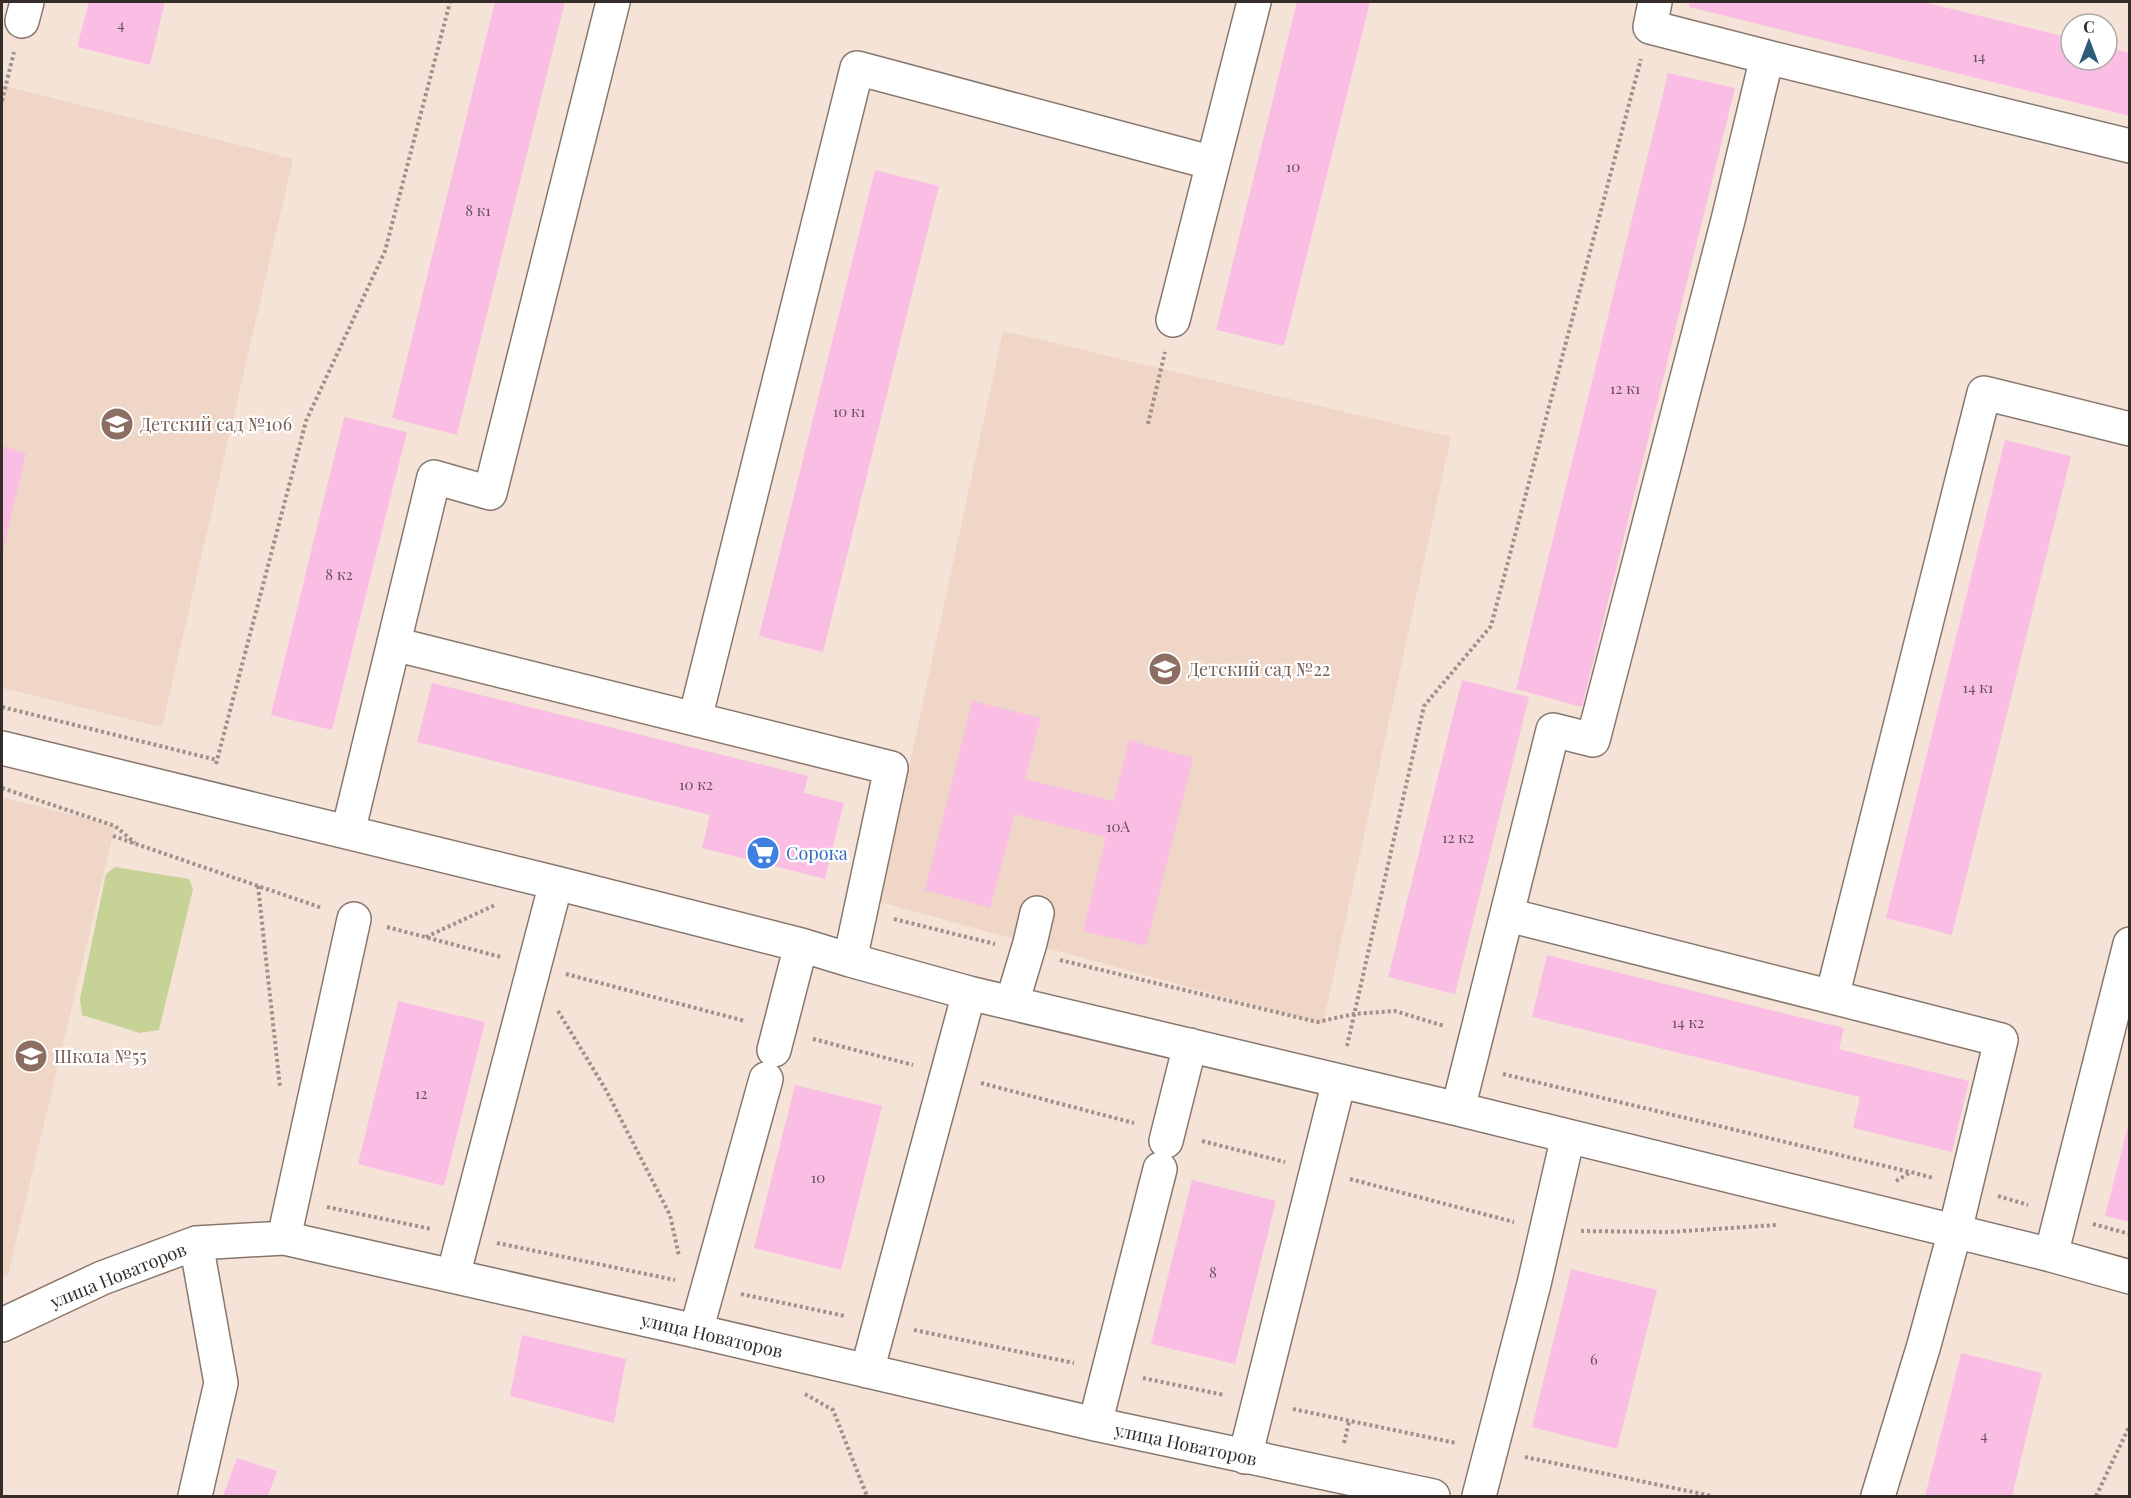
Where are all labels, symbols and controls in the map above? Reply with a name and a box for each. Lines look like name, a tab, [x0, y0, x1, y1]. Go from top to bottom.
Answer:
north arrow	[2059, 12, 2119, 72]
house number: 4	[117, 14, 125, 34]
text: С	[2083, 16, 2095, 37]
house number: 14	[1973, 46, 1985, 66]
house number: 10	[1286, 156, 1300, 176]
house number: 8 к1	[465, 200, 491, 220]
house number: 12 к1	[1610, 378, 1641, 398]
house number: 10 к1	[833, 401, 866, 421]
school or university icon: Детский сад №106	[99, 406, 135, 442]
place label: Детский сад №106	[140, 412, 292, 436]
house number: 8 к2	[325, 564, 353, 584]
school or university icon: Детский сад №22	[1147, 651, 1183, 687]
place label: Детский сад №22	[1188, 657, 1330, 681]
house number: 14 к1	[1963, 677, 1994, 697]
house number: 10 к2	[679, 774, 713, 794]
house number: 10А	[1106, 816, 1131, 836]
house number: 12 к2	[1442, 827, 1474, 847]
supermarket icon: Сорока	[745, 835, 781, 871]
place label: Сорока	[786, 841, 848, 865]
house number: 14 к2	[1672, 1012, 1704, 1032]
school or university icon: Школа №55	[13, 1038, 49, 1074]
place label: Школа №55	[54, 1044, 147, 1068]
house number: 12	[415, 1083, 427, 1103]
house number: 10	[811, 1167, 825, 1187]
street label: улица Новаторов	[45, 1237, 190, 1314]
house number: 8	[1209, 1262, 1217, 1282]
street label: улица Новаторов	[638, 1307, 786, 1363]
house number: 6	[1590, 1349, 1598, 1369]
street label: улица Новаторов	[1112, 1417, 1260, 1471]
house number: 4	[1980, 1425, 1988, 1445]

